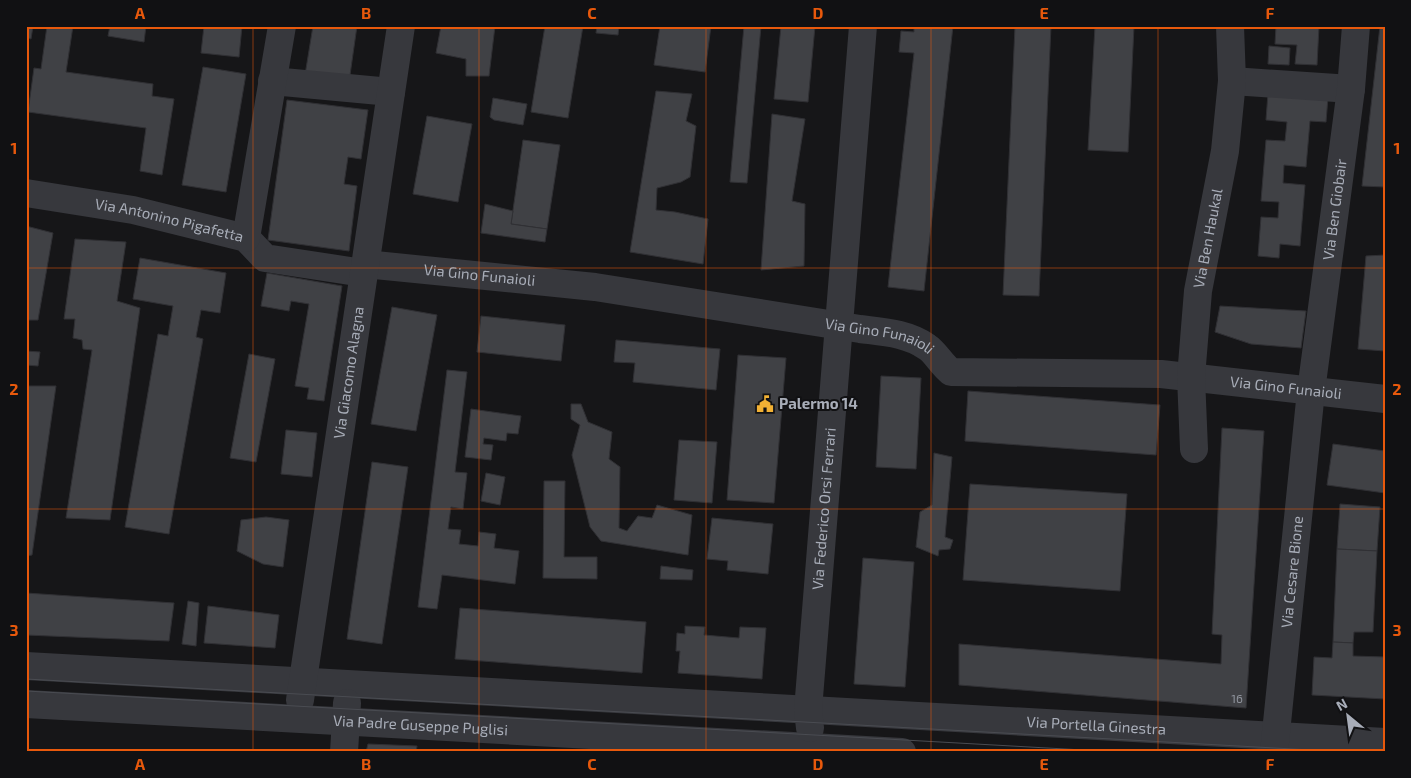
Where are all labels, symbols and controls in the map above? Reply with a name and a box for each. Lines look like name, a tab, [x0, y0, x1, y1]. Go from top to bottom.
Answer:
text: A	[135, 3, 146, 22]
text: B	[361, 3, 371, 22]
text: C	[587, 3, 597, 22]
text: D	[813, 3, 824, 22]
text: E	[1039, 3, 1049, 22]
text: F	[1266, 3, 1275, 22]
text: 1	[11, 138, 17, 157]
text: 1	[1394, 138, 1400, 157]
street label: Via Ben Giobair	[1318, 158, 1350, 261]
street label: Via Ben Haukal	[1189, 186, 1226, 289]
street label: Via Antonino Pigafetta	[94, 194, 246, 245]
street label: Via Gino Funaioli	[423, 260, 536, 289]
street label: Via Giacomo Alagna	[329, 305, 367, 440]
street label: Via Gino Funaioli	[824, 314, 939, 357]
street label: Via Gino Funaioli	[1229, 372, 1343, 402]
text: 2	[9, 379, 19, 398]
text: 2	[1392, 379, 1402, 398]
public building icon: Palermo 14	[755, 394, 775, 414]
place label: Palermo 14	[779, 394, 858, 412]
street label: Via Federico Orsi Ferrari	[808, 427, 839, 590]
street label: Via Cesare Bione	[1277, 515, 1306, 629]
text: 3	[9, 620, 19, 639]
text: 3	[1392, 620, 1402, 639]
north arrow	[1324, 690, 1374, 740]
house number: 16	[1231, 691, 1243, 705]
text: N	[1333, 694, 1350, 714]
street label: Via Padre Guseppe Puglisi	[332, 711, 508, 738]
street label: Via Portella Ginestra	[1026, 712, 1167, 738]
text: A	[135, 754, 146, 773]
text: B	[361, 754, 371, 773]
text: C	[587, 754, 597, 773]
text: D	[813, 754, 824, 773]
text: E	[1039, 754, 1049, 773]
text: F	[1266, 754, 1275, 773]

